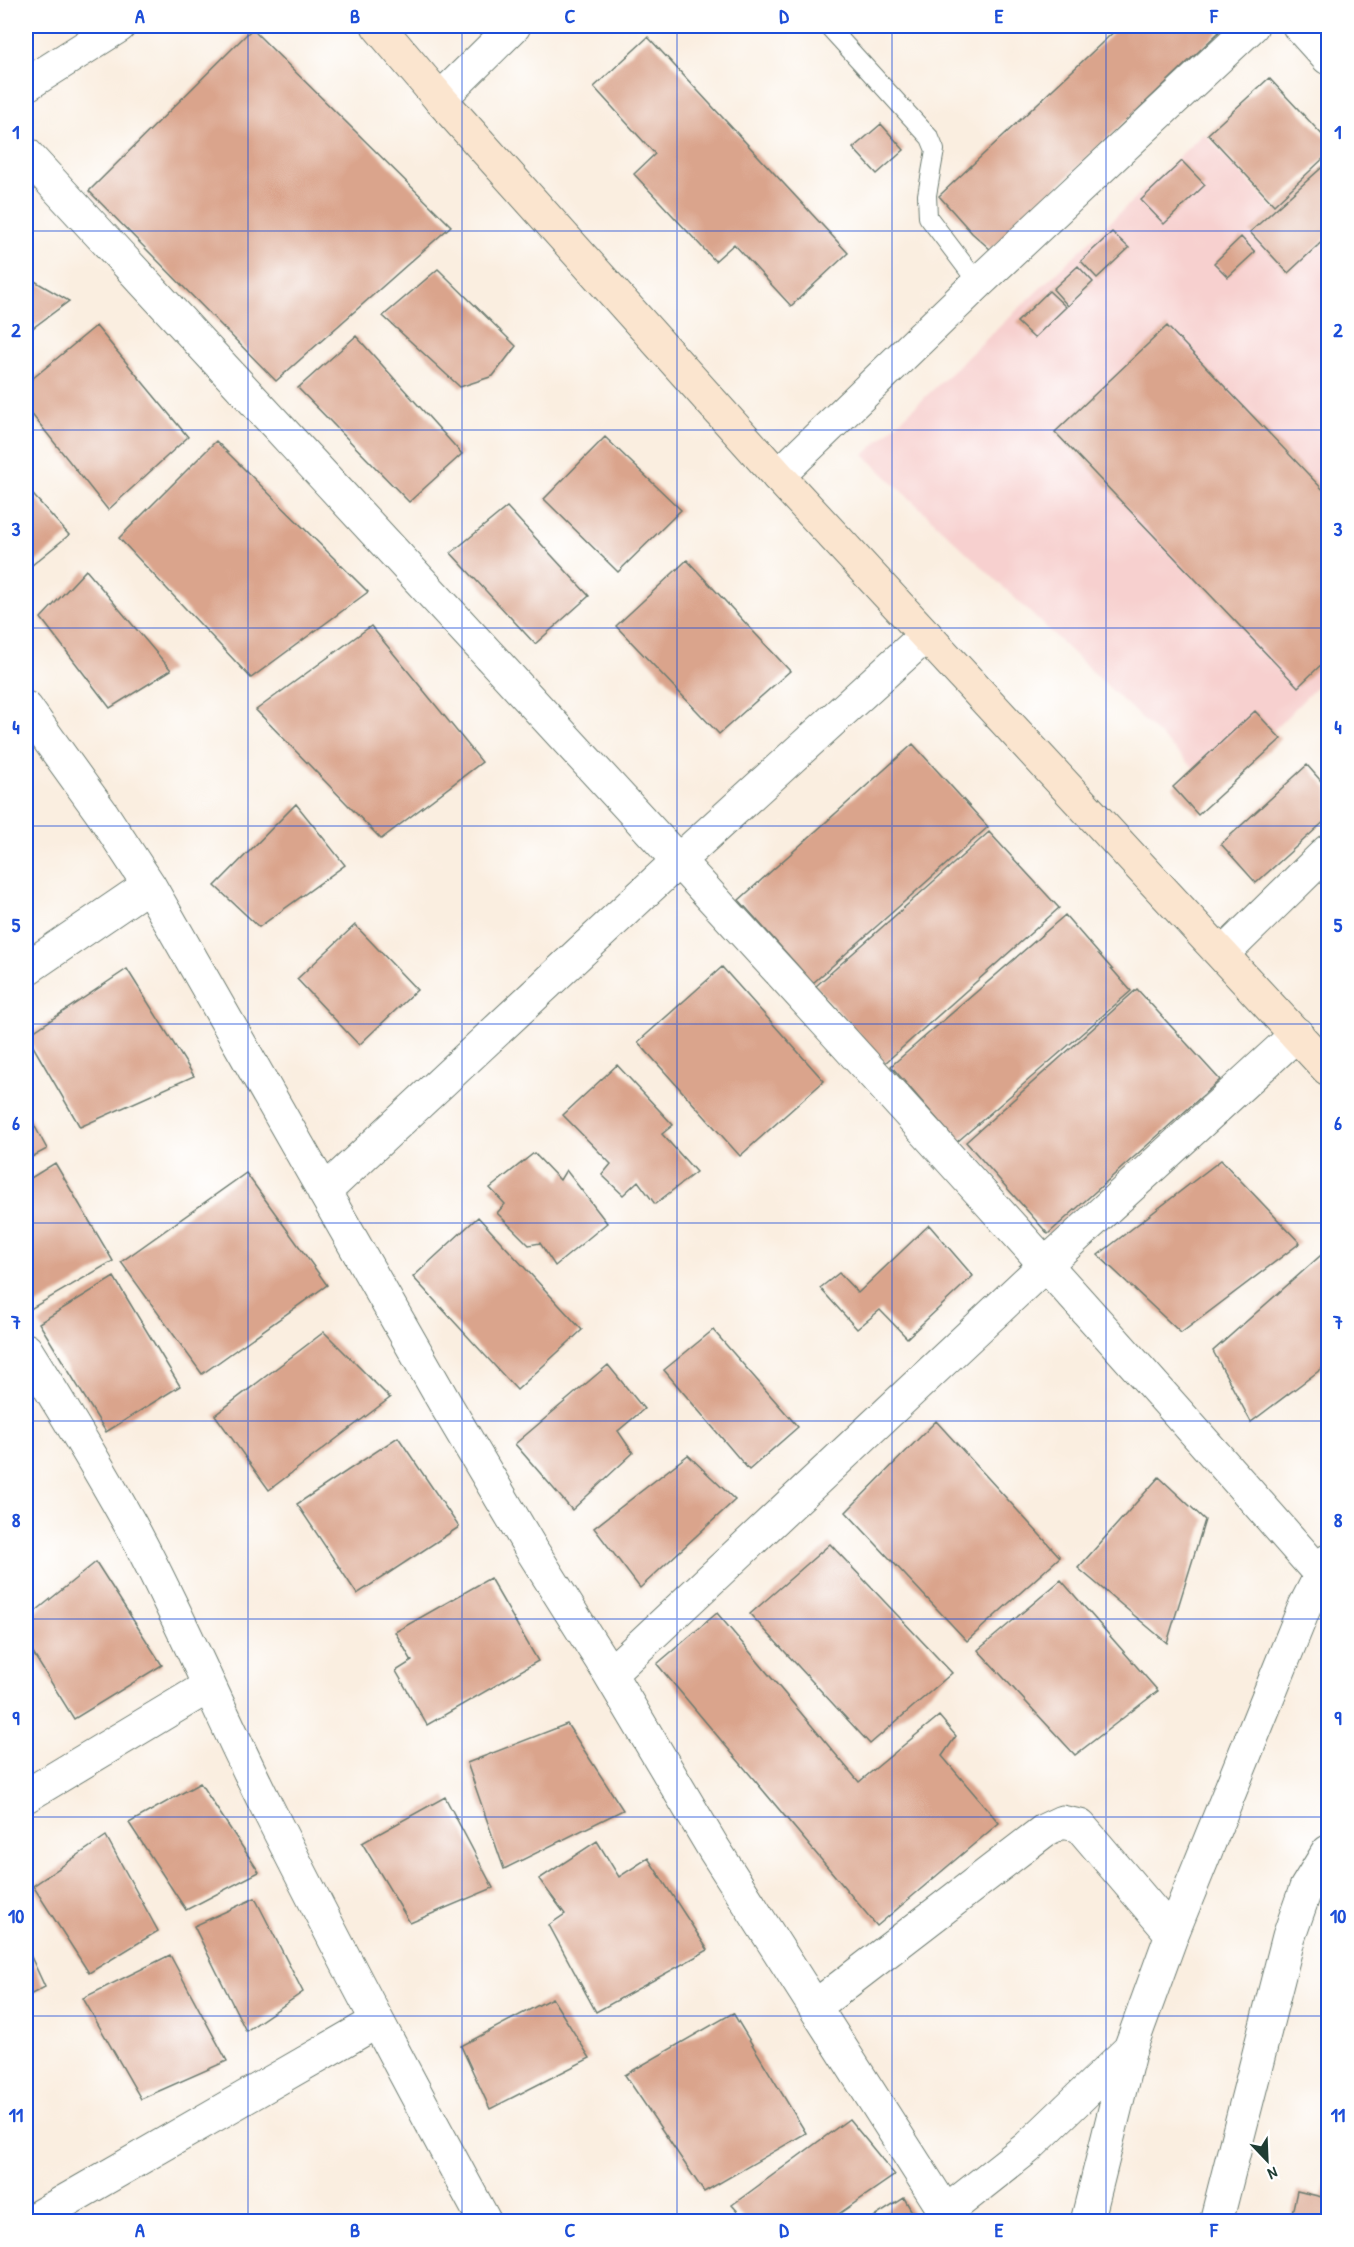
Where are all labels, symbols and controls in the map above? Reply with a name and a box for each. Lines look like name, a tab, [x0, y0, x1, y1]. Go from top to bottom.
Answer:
text: A	[135, 2, 145, 29]
text: B	[350, 2, 360, 29]
text: C	[565, 2, 576, 29]
text: D	[779, 2, 789, 29]
text: E	[995, 2, 1004, 29]
text: F	[1209, 2, 1219, 29]
text: 1	[12, 118, 20, 145]
text: 1	[1334, 118, 1342, 145]
text: 2	[11, 316, 21, 343]
text: 2	[1333, 316, 1343, 343]
text: 3	[12, 515, 21, 542]
text: 3	[1334, 515, 1343, 542]
text: 4	[12, 713, 20, 740]
text: 4	[1334, 713, 1342, 740]
text: 5	[12, 911, 21, 938]
text: 5	[1334, 911, 1343, 938]
text: 6	[12, 1109, 20, 1136]
text: 6	[1334, 1109, 1342, 1136]
text: 7	[10, 1308, 21, 1335]
text: 7	[1332, 1308, 1343, 1335]
text: 8	[12, 1506, 21, 1533]
text: 8	[1334, 1506, 1343, 1533]
text: 9	[12, 1704, 20, 1731]
text: 9	[1334, 1704, 1342, 1731]
text: 10	[8, 1902, 24, 1929]
text: 10	[1330, 1902, 1346, 1929]
text: 11	[9, 2101, 23, 2128]
text: 11	[1331, 2101, 1345, 2128]
north arrow	[1237, 2130, 1297, 2190]
text: N	[1264, 2162, 1281, 2186]
text: A	[135, 2216, 145, 2243]
text: B	[350, 2216, 360, 2243]
text: C	[565, 2216, 576, 2243]
text: D	[779, 2216, 789, 2243]
text: E	[995, 2216, 1004, 2243]
text: F	[1209, 2216, 1219, 2243]

